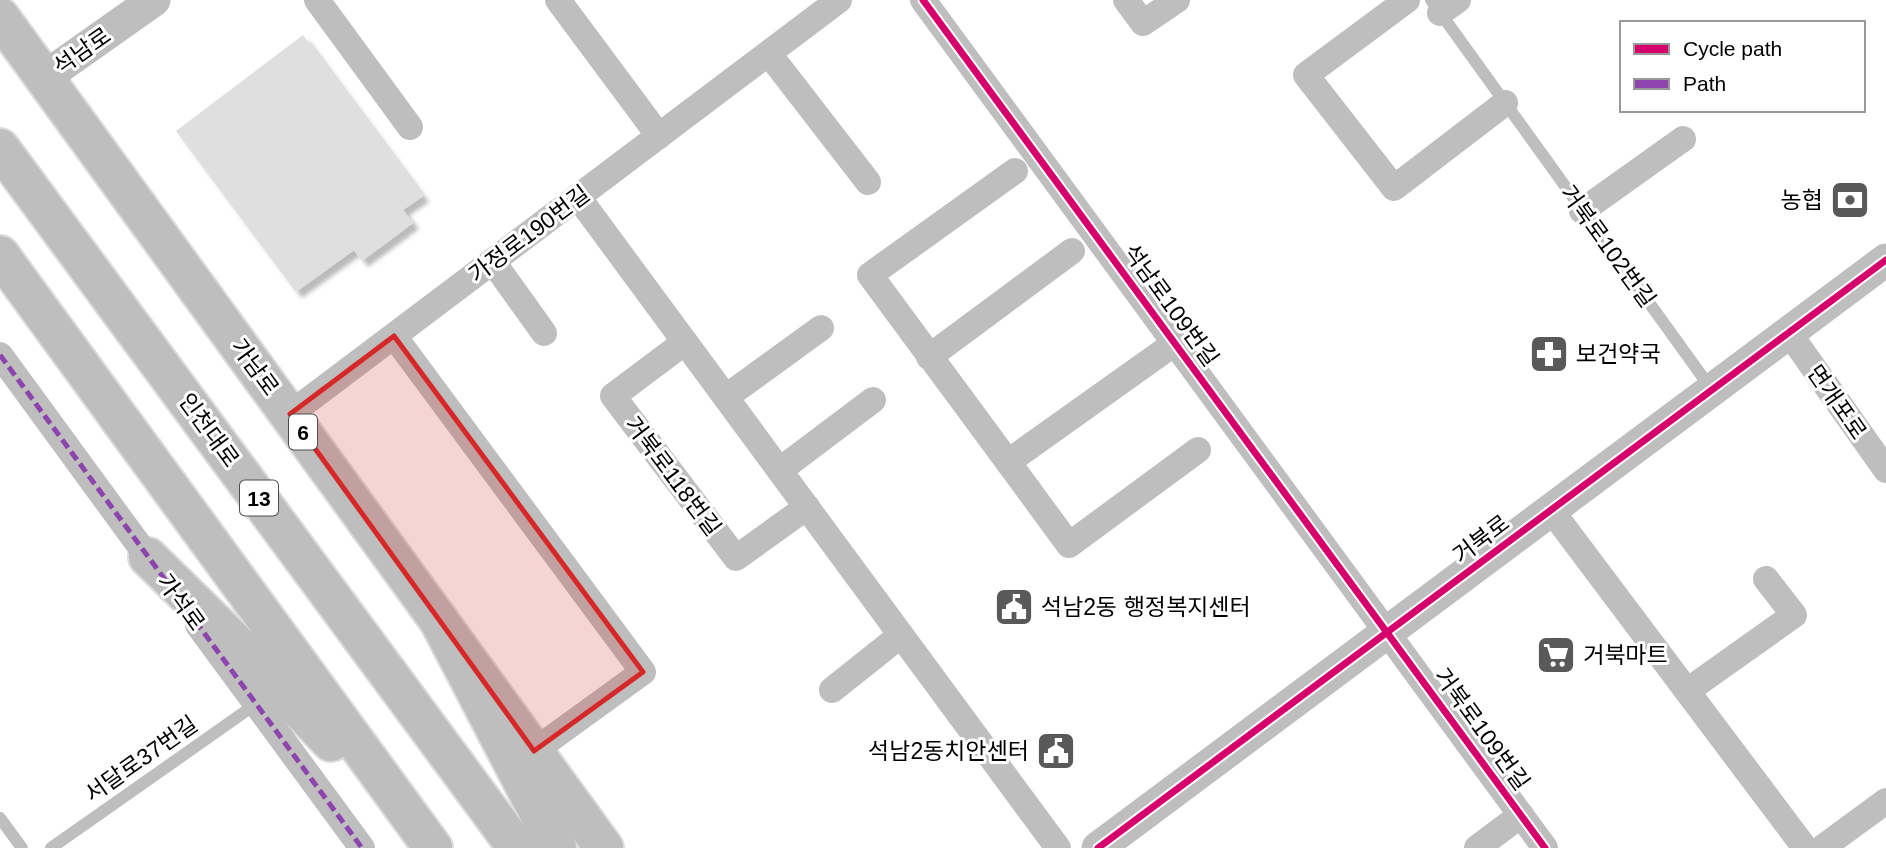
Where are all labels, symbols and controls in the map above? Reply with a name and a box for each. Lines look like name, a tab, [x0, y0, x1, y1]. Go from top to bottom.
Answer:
legend	[1620, 21, 1865, 112]
street label: 석남로	[49, 22, 115, 80]
text: Cycle path	[1683, 37, 1782, 60]
text: Path	[1683, 72, 1726, 95]
bank icon: 농협	[1829, 179, 1871, 221]
street label: 가정로190번길	[464, 180, 594, 288]
street label: 거북로102번길	[1555, 180, 1661, 312]
place label: 농협	[1781, 187, 1823, 213]
street label: 석남로109번길	[1118, 239, 1224, 371]
pharmacy icon: 보건약국	[1528, 333, 1570, 375]
street label: 가남로	[226, 334, 284, 400]
place label: 보건약국	[1576, 341, 1661, 367]
street label: 면개포로	[1802, 360, 1872, 444]
street label: 인천대로	[174, 388, 244, 472]
street label: 거북로118번길	[620, 411, 726, 541]
road number: 6	[289, 414, 317, 450]
road number: 13	[240, 480, 278, 516]
street label: 거북로	[1448, 510, 1514, 568]
street label: 가석로	[152, 569, 210, 635]
public building icon: 석남2동 행정복지센터	[993, 586, 1035, 628]
place label: 석남2동 행정복지센터	[1041, 594, 1251, 620]
supermarket icon: 거북마트	[1535, 634, 1577, 676]
place label: 거북마트	[1583, 642, 1668, 668]
street label: 거북로109번길	[1429, 663, 1535, 795]
street label: 서달로37번길	[80, 711, 202, 807]
public building icon: 석남2동치안센터	[1035, 730, 1077, 772]
place label: 석남2동치안센터	[868, 738, 1029, 764]

